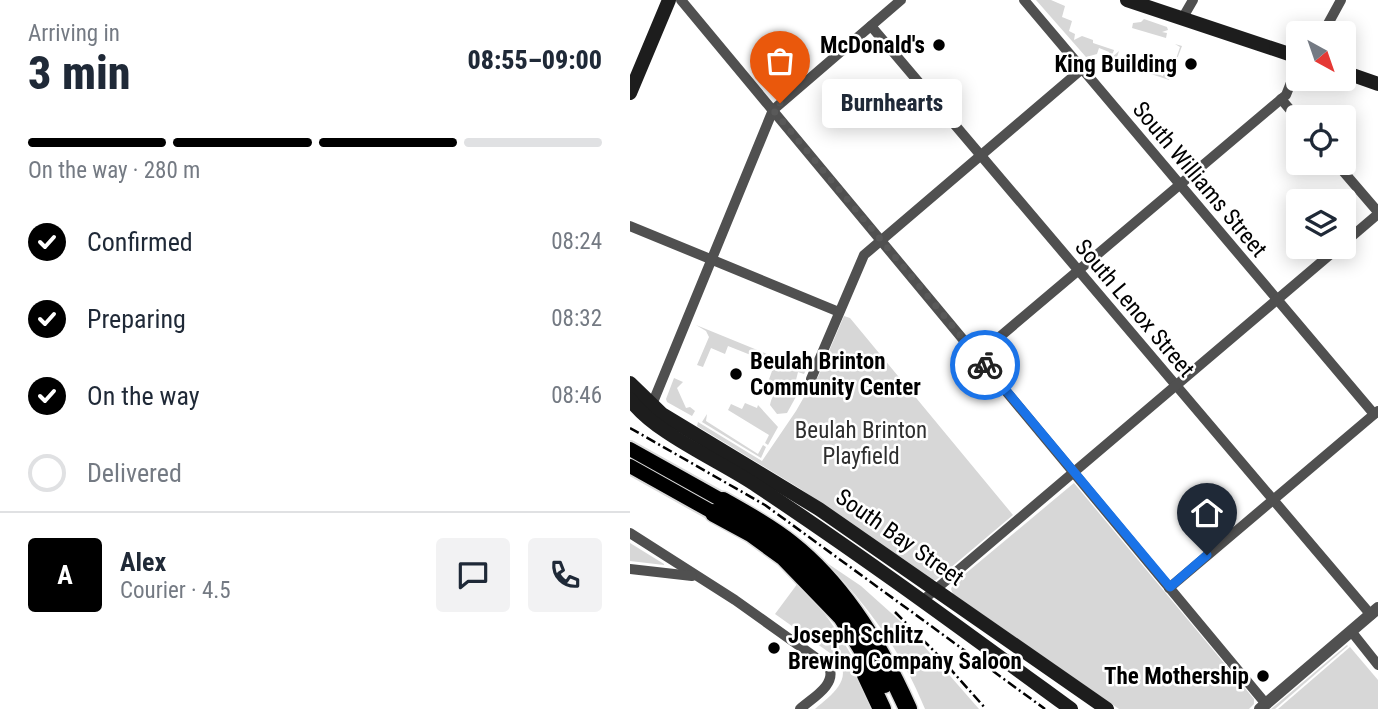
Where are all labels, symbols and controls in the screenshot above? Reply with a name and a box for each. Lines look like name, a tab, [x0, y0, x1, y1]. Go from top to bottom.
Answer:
text: Arriving in	[28, 20, 120, 47]
north arrow	[1286, 21, 1356, 91]
map controls	[1286, 21, 1356, 259]
pin	[750, 31, 810, 103]
place label: McDonald's	[820, 32, 925, 59]
marker: McDonald's	[931, 37, 947, 53]
icon: bag	[761, 42, 799, 80]
text: 08:55–09:00	[468, 45, 602, 75]
text: 3 min	[28, 46, 131, 100]
place label: King Building	[1054, 51, 1177, 78]
marker: King Building	[1183, 56, 1199, 72]
callout: Burnhearts	[822, 78, 962, 128]
text: Burnhearts	[841, 90, 943, 117]
street label: South Williams Street	[1127, 96, 1272, 262]
button: locate	[1286, 105, 1356, 175]
text: On the way · 280 m	[28, 157, 200, 184]
button: layers	[1286, 189, 1356, 259]
icon: check	[28, 223, 66, 261]
text: Confirmed	[87, 227, 193, 257]
text: 08:24	[551, 228, 602, 255]
street label: South Lenox Street	[1069, 234, 1200, 383]
icon: check	[28, 300, 66, 338]
text: Preparing	[87, 304, 186, 334]
text: 08:32	[551, 305, 602, 332]
courier	[950, 330, 1020, 400]
icon: bike	[966, 346, 1004, 384]
place label: Beulah Brinton Community Center	[750, 348, 921, 401]
marker: Beulah Brinton Community Center	[728, 366, 744, 382]
icon: check	[28, 377, 66, 415]
text: On the way	[87, 381, 200, 411]
text: 08:46	[551, 382, 602, 409]
park label: Beulah Brinton Playfield	[795, 417, 927, 470]
text: Delivered	[87, 458, 182, 488]
street label: South Bay Street	[831, 483, 969, 591]
pin	[1177, 483, 1237, 555]
icon: home	[1188, 494, 1226, 532]
button: chat	[436, 538, 510, 612]
button: phone	[528, 538, 602, 612]
text: Alex	[120, 547, 166, 577]
text: A	[57, 560, 73, 590]
text: Courier · 4.5	[120, 577, 231, 604]
place label: Joseph Schlitz Brewing Company Saloon	[788, 622, 1022, 675]
marker: Joseph Schlitz Brewing Company Saloon	[766, 640, 782, 656]
place label: The Mothership	[1104, 663, 1249, 690]
marker: The Mothership	[1255, 668, 1271, 684]

